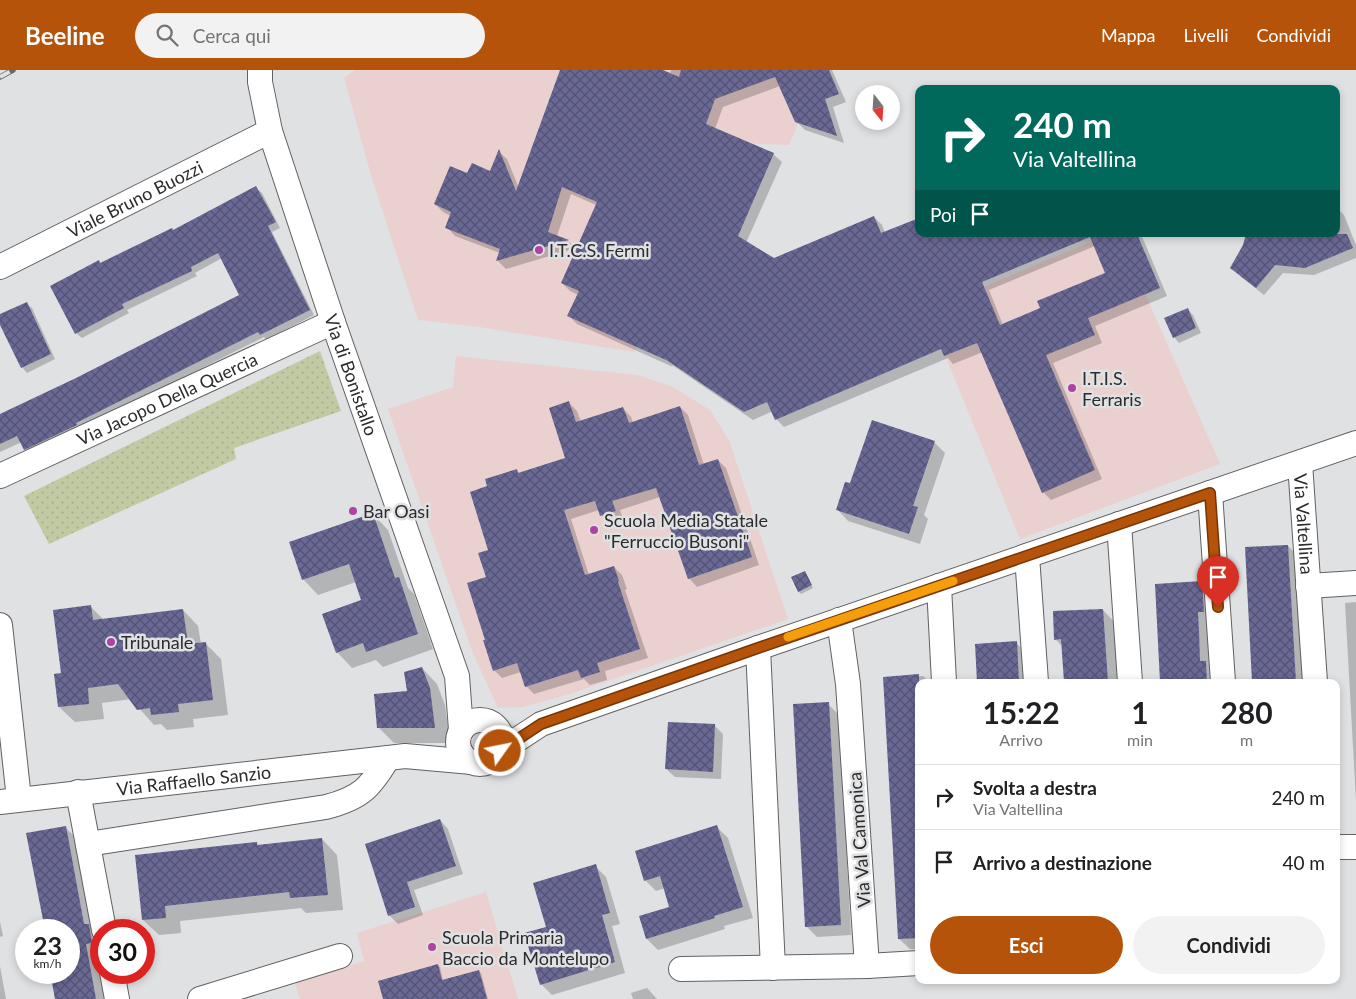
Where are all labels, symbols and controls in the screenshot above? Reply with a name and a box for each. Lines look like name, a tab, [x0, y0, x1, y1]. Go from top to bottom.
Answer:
search box	[135, 13, 485, 58]
text: Beeline	[25, 21, 105, 50]
icon: search	[153, 21, 181, 49]
text: Cerca qui	[193, 24, 271, 47]
text: Mappa	[1101, 24, 1156, 46]
text: Livelli	[1184, 24, 1228, 46]
text: Condividi	[1256, 24, 1331, 46]
north arrow	[855, 85, 900, 130]
map controls	[855, 85, 900, 130]
text: 240 m	[1013, 103, 1112, 145]
icon: right	[930, 105, 995, 170]
text: Via Valtellina	[1013, 145, 1137, 172]
street label: Viale Bruno Buozzi	[63, 156, 206, 242]
icon: arrive	[966, 200, 994, 228]
text: Poi	[930, 203, 956, 226]
place label: I.T.C.S. Fermi	[549, 239, 650, 261]
marker: I.T.C.S. Fermi	[533, 244, 545, 256]
street label: Via di Bonistallo	[320, 311, 383, 438]
street label: Via Jacopo Della Quercia	[73, 348, 261, 450]
place label: I.T.I.S. Ferraris	[1082, 367, 1142, 410]
marker: I.T.I.S. Ferraris	[1066, 382, 1078, 394]
street label: Via Valtellina	[1290, 473, 1319, 575]
place label: Bar Oasi	[363, 500, 429, 522]
marker: Bar Oasi	[347, 505, 359, 517]
place label: Scuola Media Statale "Ferruccio Busoni"	[604, 509, 768, 552]
marker: Scuola Media Statale "Ferruccio Busoni"	[588, 524, 600, 536]
pin	[1197, 556, 1239, 607]
icon: arrive	[1204, 563, 1232, 591]
place label: Tribunale	[121, 631, 193, 653]
marker: Tribunale	[105, 636, 117, 648]
text: 15:22	[982, 694, 1060, 730]
text: 1	[1131, 694, 1149, 730]
text: 280	[1220, 694, 1273, 730]
position arrow	[473, 724, 525, 776]
text: Arrivo	[999, 730, 1043, 749]
text: min	[1127, 730, 1153, 749]
text: m	[1240, 730, 1253, 749]
street label: Via Raffaello Sanzio	[115, 760, 272, 800]
street label: Via Val Camonica	[843, 771, 875, 909]
text: Svolta a destra	[973, 776, 1097, 799]
icon: right	[930, 783, 958, 811]
text: 240 m	[1271, 786, 1325, 809]
text: Via Valtellina	[973, 799, 1063, 818]
icon: arrive	[930, 848, 958, 876]
text: Arrivo a destinazione	[973, 851, 1152, 874]
text: 40 m	[1282, 851, 1325, 874]
button: Esci	[930, 916, 1123, 974]
button: Condividi	[1133, 916, 1325, 974]
speed limit sign: 30	[90, 919, 155, 984]
place label: Scuola Primaria Baccio da Montelupo	[442, 926, 609, 969]
text: 23	[33, 930, 62, 960]
marker: Scuola Primaria Baccio da Montelupo	[426, 941, 438, 953]
text: km/h	[33, 956, 62, 971]

